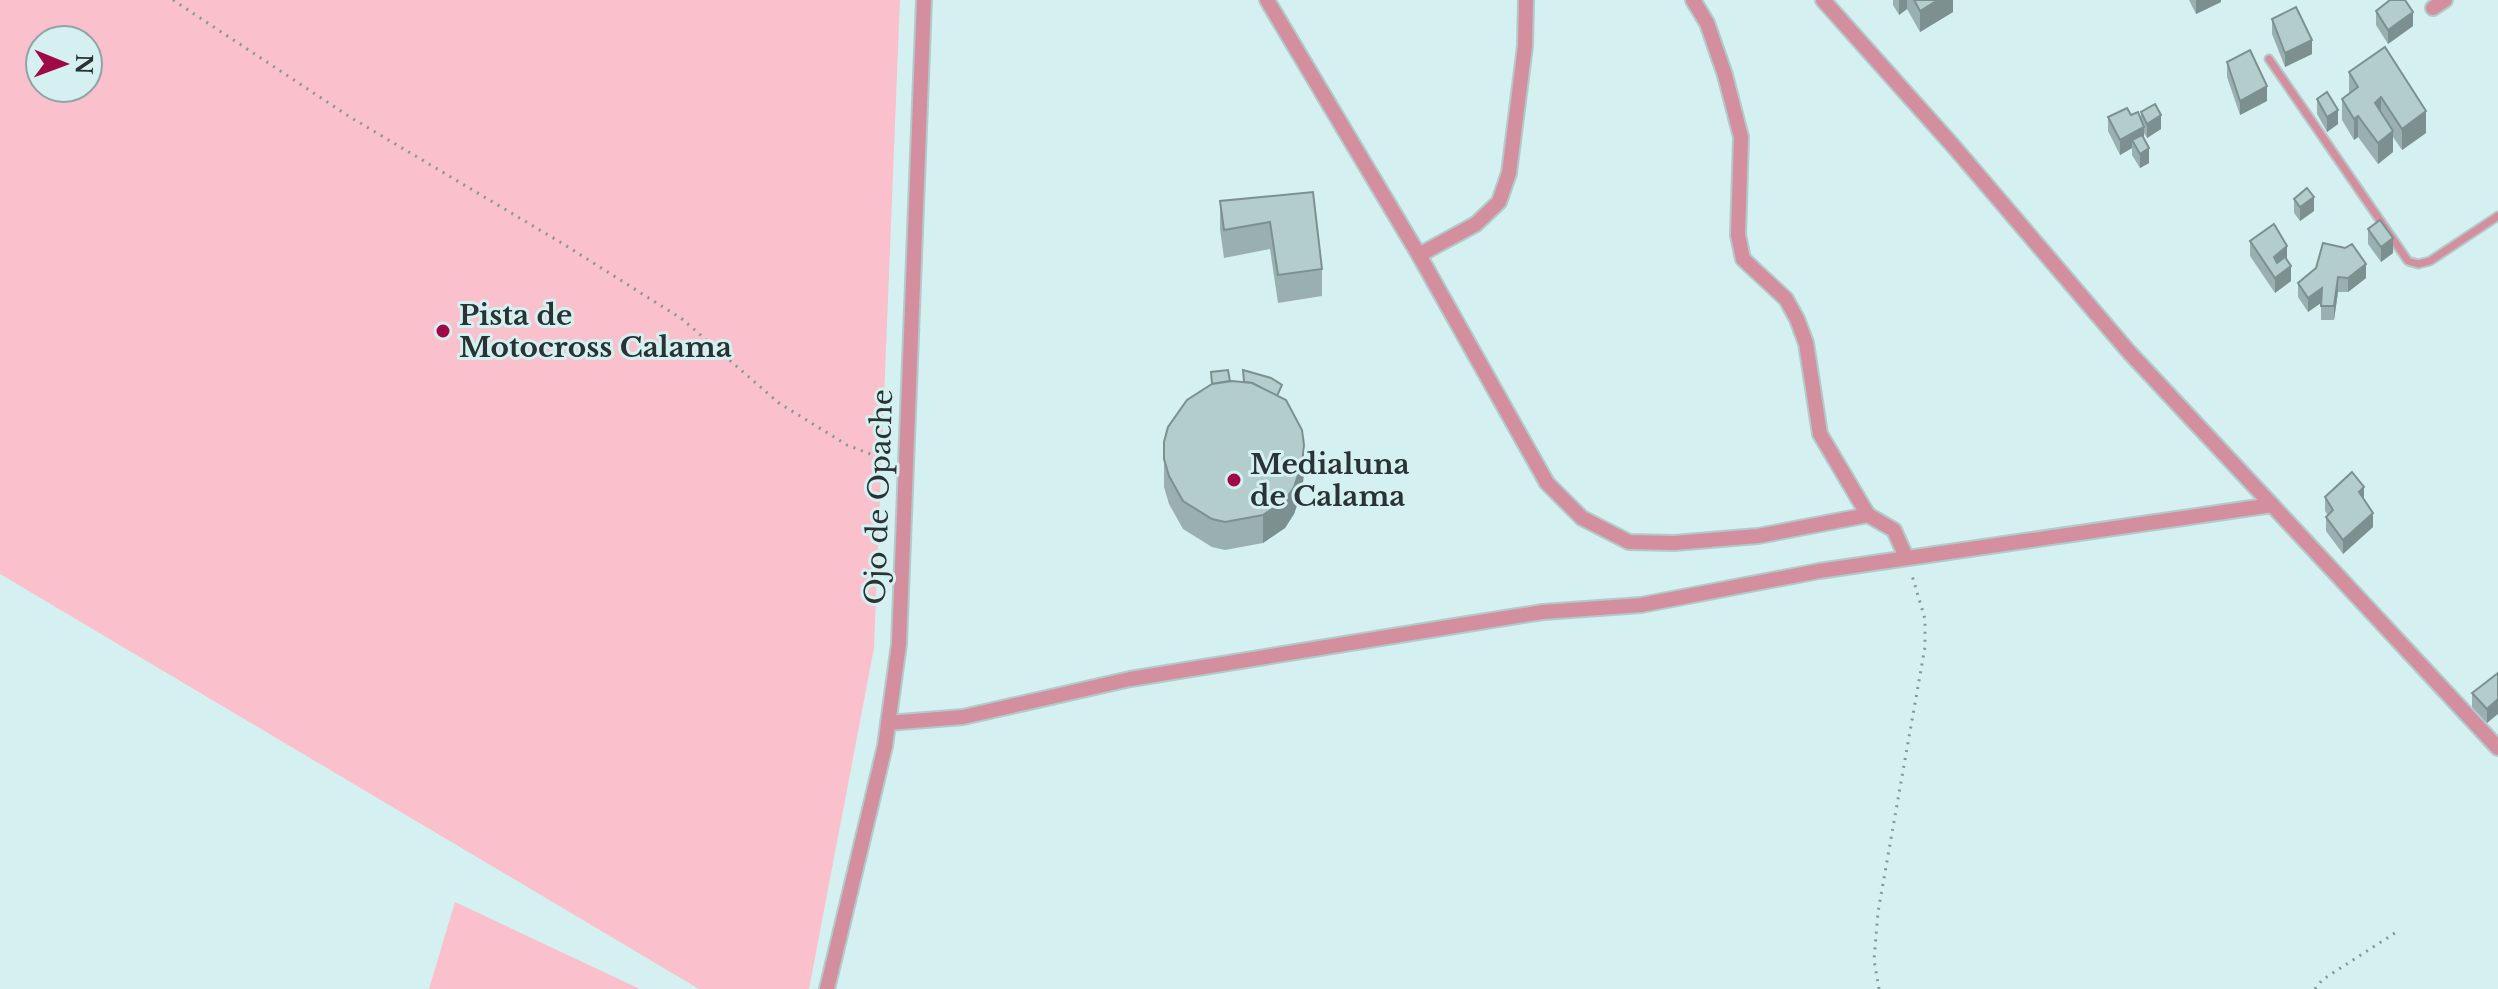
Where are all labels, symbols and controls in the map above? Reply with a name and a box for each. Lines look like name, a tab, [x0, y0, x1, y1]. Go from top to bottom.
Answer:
north arrow	[24, 24, 104, 104]
text: N	[70, 54, 97, 75]
place label: Pista de Motocross Calama	[459, 298, 732, 365]
marker: Pista de Motocross Calama	[434, 322, 452, 340]
street label: Ojo de Opache	[858, 389, 900, 605]
place label: Medialuna de Calama	[1250, 447, 1410, 514]
marker: Medialuna de Calama	[1225, 471, 1243, 489]

